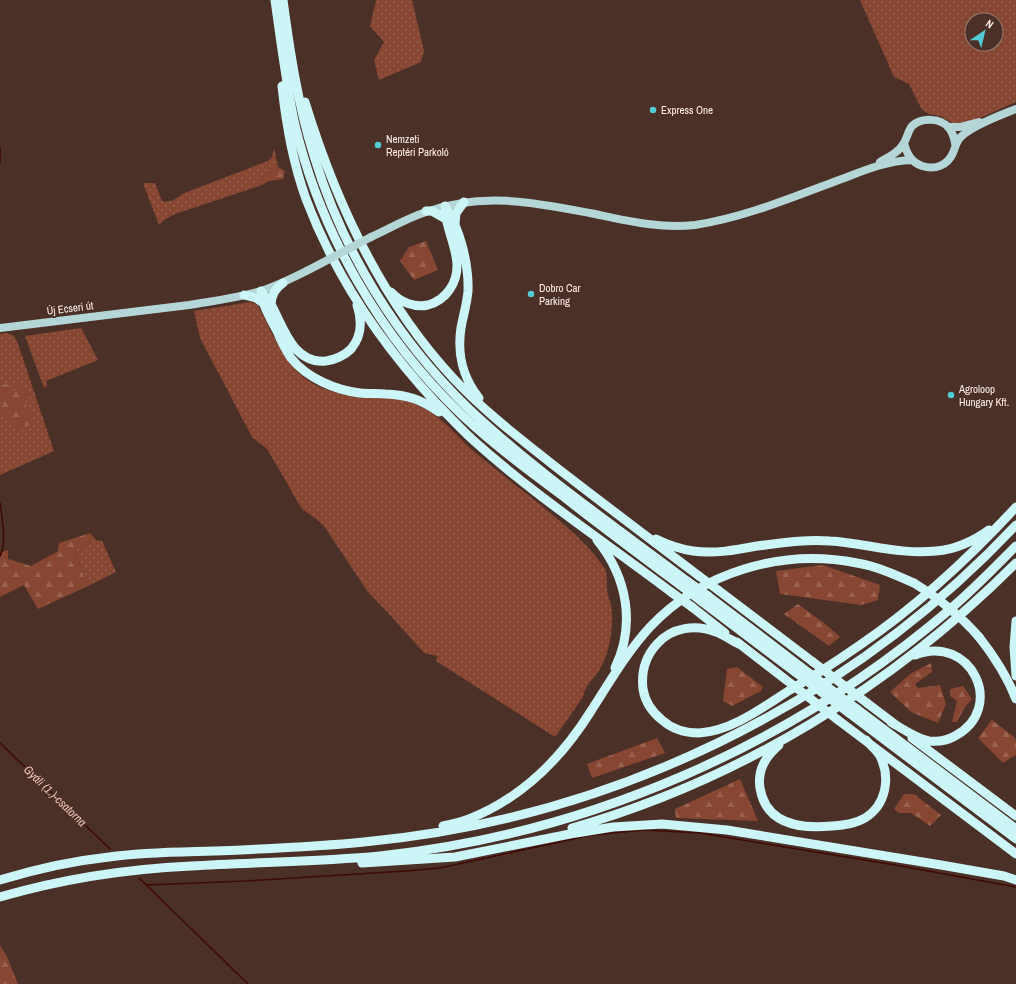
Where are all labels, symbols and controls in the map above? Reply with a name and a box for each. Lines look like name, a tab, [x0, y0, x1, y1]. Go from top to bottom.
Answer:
north arrow	[964, 12, 1004, 52]
text: N	[983, 16, 996, 31]
place label: Express One	[661, 103, 713, 117]
marker: Express One	[648, 105, 658, 115]
place label: Nemzeti Reptéri Parkoló	[386, 132, 449, 159]
marker: Nemzeti Reptéri Parkoló	[373, 140, 383, 150]
place label: Dobro Car Parking	[539, 281, 581, 308]
marker: Dobro Car Parking	[526, 289, 536, 299]
street label: Új Ecseri út	[46, 298, 94, 318]
place label: Agroloop Hungary Kft.	[958, 382, 1009, 409]
marker: Agroloop Hungary Kft.	[946, 390, 956, 400]
water label: Gyáli (1.)-csatorna	[20, 762, 90, 830]

